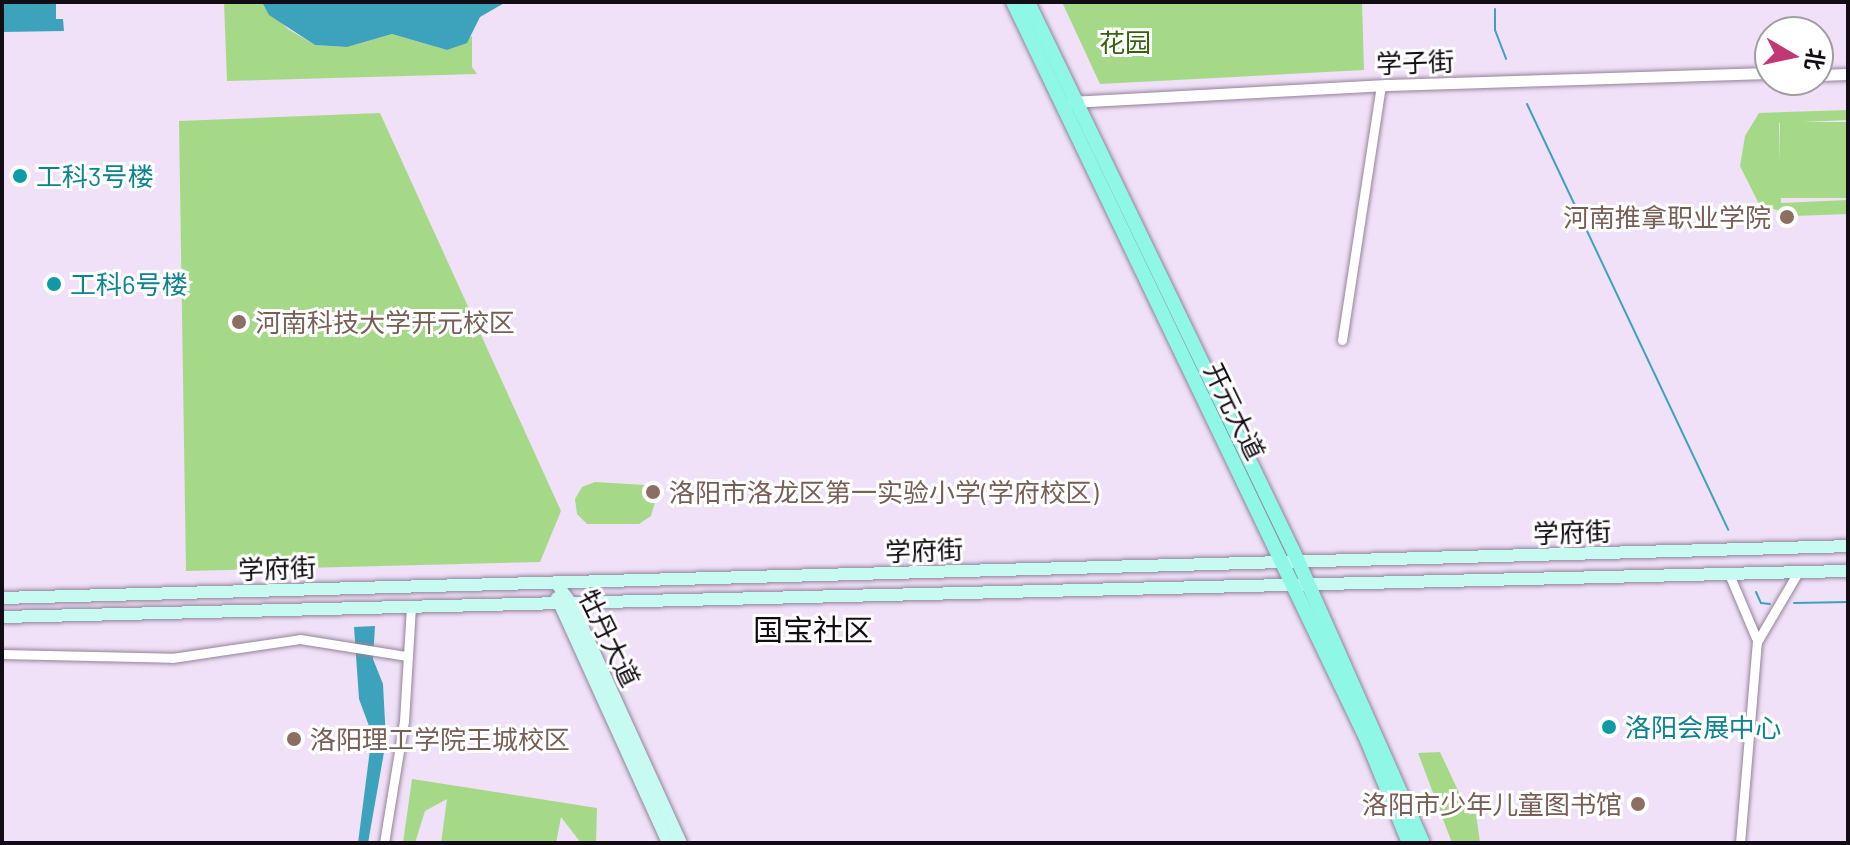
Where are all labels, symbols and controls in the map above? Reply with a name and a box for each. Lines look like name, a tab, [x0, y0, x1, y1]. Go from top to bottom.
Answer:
north arrow	[1754, 16, 1834, 96]
park label: 花园	[1099, 26, 1151, 58]
street label: 学子街	[1375, 45, 1455, 79]
text: 北	[1801, 47, 1830, 72]
place label: 工科3号楼	[36, 160, 153, 192]
marker: 工科3号楼	[11, 167, 29, 185]
place label: 河南推拿职业学院	[1563, 201, 1771, 233]
marker: 河南推拿职业学院	[1778, 208, 1796, 226]
place label: 工科6号楼	[70, 268, 187, 300]
marker: 工科6号楼	[45, 275, 63, 293]
place label: 河南科技大学开元校区	[255, 306, 515, 338]
marker: 河南科技大学开元校区	[230, 313, 248, 331]
street label: 开元大道	[1198, 357, 1272, 465]
place label: 洛阳市洛龙区第一实验小学(学府校区)	[669, 476, 1099, 508]
marker: 洛阳市洛龙区第一实验小学(学府校区)	[644, 483, 662, 501]
street label: 学府街	[1532, 515, 1612, 549]
street label: 学府街	[884, 533, 964, 567]
street label: 学府街	[237, 551, 317, 585]
street label: 牡丹大道	[573, 584, 647, 692]
district label: 国宝社区	[753, 611, 873, 647]
place label: 洛阳会展中心	[1625, 711, 1781, 743]
marker: 洛阳会展中心	[1600, 718, 1618, 736]
place label: 洛阳理工学院王城校区	[310, 723, 570, 755]
marker: 洛阳理工学院王城校区	[285, 730, 303, 748]
place label: 洛阳市少年儿童图书馆	[1362, 788, 1622, 820]
marker: 洛阳市少年儿童图书馆	[1629, 795, 1647, 813]

